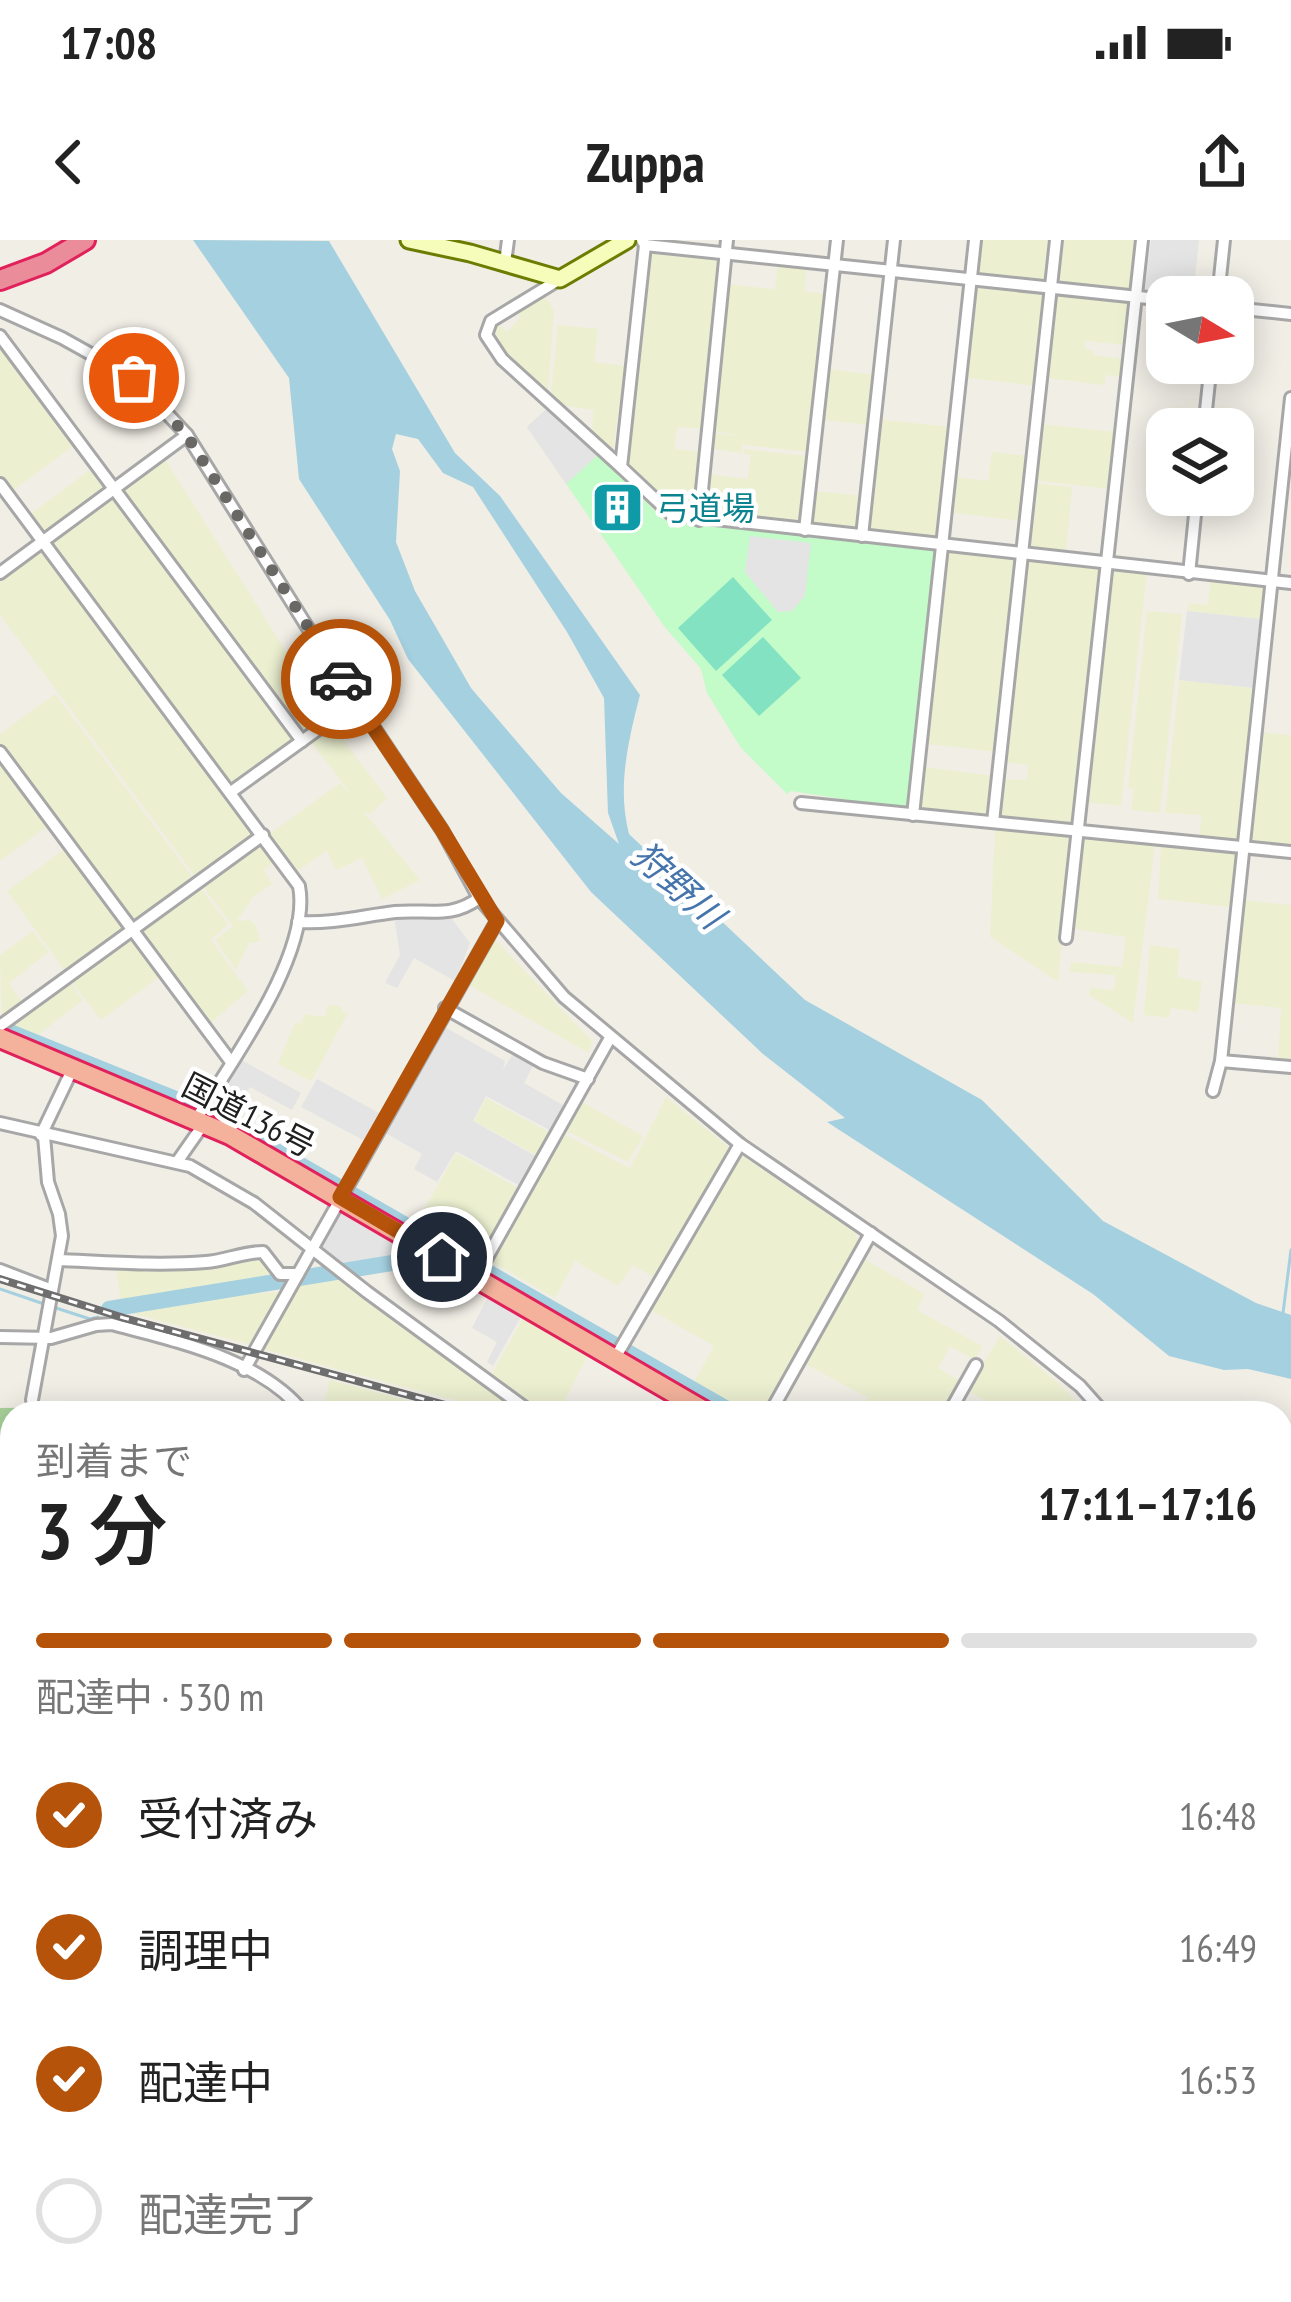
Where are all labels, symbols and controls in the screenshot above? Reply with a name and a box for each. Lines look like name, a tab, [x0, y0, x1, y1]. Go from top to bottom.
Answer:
text: 17:08	[60, 13, 157, 71]
text: Zuppa	[586, 127, 705, 197]
icon: back	[36, 129, 102, 195]
icon: share	[1189, 129, 1255, 195]
north arrow	[1146, 276, 1254, 384]
map controls	[1146, 276, 1254, 516]
pin	[83, 327, 185, 429]
icon: bag	[101, 345, 167, 411]
button: layers	[1146, 408, 1254, 516]
building icon: 弓道場	[589, 480, 645, 536]
place label: 弓道場	[656, 486, 755, 529]
courier	[281, 619, 401, 739]
icon: car	[308, 646, 374, 712]
water label: 狩野川	[622, 831, 737, 941]
street label: 国道136号	[176, 1063, 323, 1166]
pin	[391, 1206, 493, 1308]
icon: home	[409, 1224, 475, 1290]
text: 到着まで	[36, 1435, 192, 1486]
text: 17:11–17:16	[1038, 1474, 1257, 1532]
text: 3 分	[36, 1480, 167, 1581]
text: 配達中 · 530 m	[36, 1671, 264, 1722]
icon: check	[36, 1782, 102, 1848]
text: 受付済み	[138, 1789, 318, 1847]
text: 16:48	[1179, 1790, 1257, 1841]
icon: check	[36, 1914, 102, 1980]
text: 調理中	[138, 1921, 273, 1979]
text: 16:49	[1179, 1922, 1257, 1973]
icon: check	[36, 2046, 102, 2112]
text: 配達中	[138, 2053, 273, 2111]
text: 16:53	[1179, 2054, 1257, 2105]
text: 配達完了	[138, 2185, 318, 2243]

